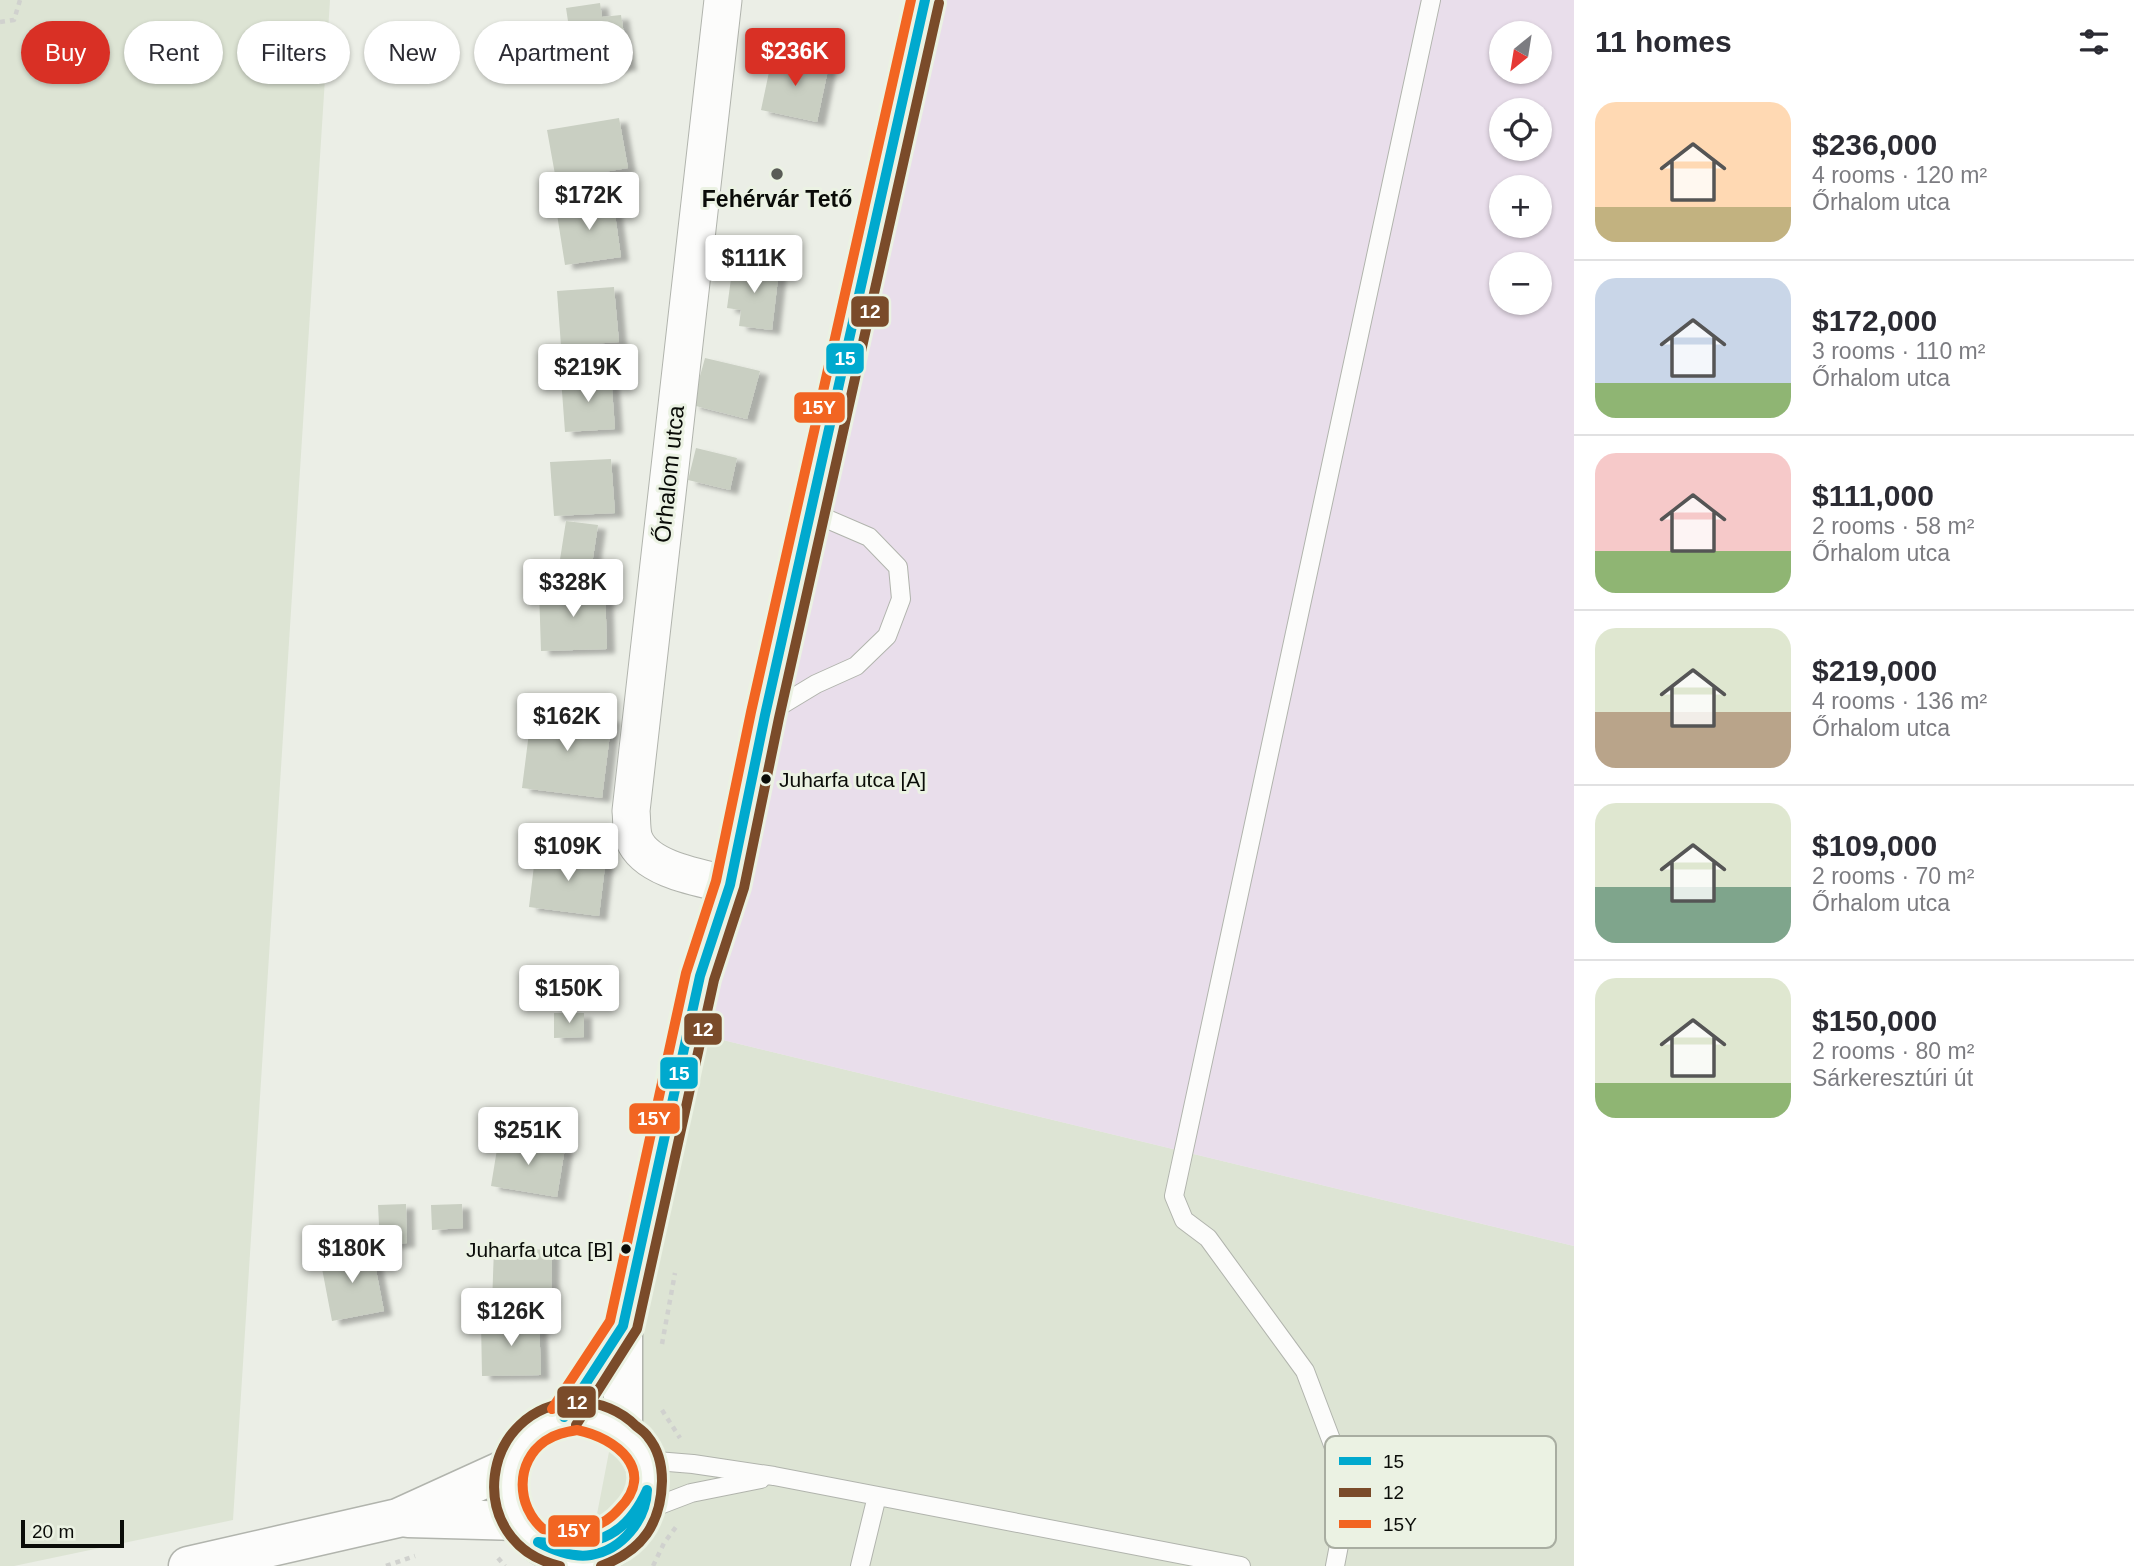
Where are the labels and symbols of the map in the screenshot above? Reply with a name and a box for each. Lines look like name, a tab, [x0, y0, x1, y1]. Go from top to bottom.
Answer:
north arrow	[1489, 21, 1552, 84]
pin: $236K	[746, 28, 844, 88]
marker: Fehérvár Tető	[769, 166, 785, 182]
pin: $172K	[540, 173, 638, 232]
place label: Fehérvár Tető	[702, 186, 852, 212]
pin: $111K	[705, 236, 803, 295]
line badge: 12	[850, 295, 890, 328]
text: 12	[859, 301, 881, 322]
line badge: 15	[825, 342, 865, 375]
pin: $219K	[539, 344, 637, 404]
text: 15	[834, 348, 856, 369]
line badge: 15Y	[793, 391, 846, 424]
text: 15Y	[802, 397, 836, 418]
street label: Őrhalom utca	[649, 404, 689, 544]
pin: $328K	[524, 560, 622, 619]
pin: $162K	[518, 694, 616, 753]
place label: Juharfa utca [A]	[779, 768, 926, 791]
marker: Juharfa utca [A]	[759, 772, 773, 786]
pin: $109K	[519, 824, 617, 883]
pin: $150K	[520, 965, 618, 1025]
line badge: 12	[683, 1012, 723, 1046]
text: 12	[692, 1019, 714, 1040]
line badge: 15	[659, 1056, 699, 1090]
text: 15	[668, 1063, 690, 1084]
line badge: 15Y	[628, 1102, 681, 1135]
pin: $251K	[479, 1108, 577, 1167]
text: 15Y	[637, 1108, 671, 1129]
pin: $180K	[303, 1226, 401, 1285]
place label: Juharfa utca [B]	[466, 1238, 613, 1261]
marker: Juharfa utca [B]	[619, 1242, 633, 1256]
pin: $126K	[462, 1288, 560, 1348]
line badge: 12	[556, 1385, 597, 1419]
text: 12	[566, 1392, 588, 1413]
legend	[1325, 1436, 1556, 1548]
text: 15	[1383, 1451, 1404, 1472]
text: 12	[1383, 1482, 1404, 1503]
line badge: 15Y	[547, 1514, 601, 1548]
text: 15Y	[1383, 1514, 1417, 1535]
scale bar	[21, 1517, 124, 1549]
text: 15Y	[557, 1520, 591, 1541]

